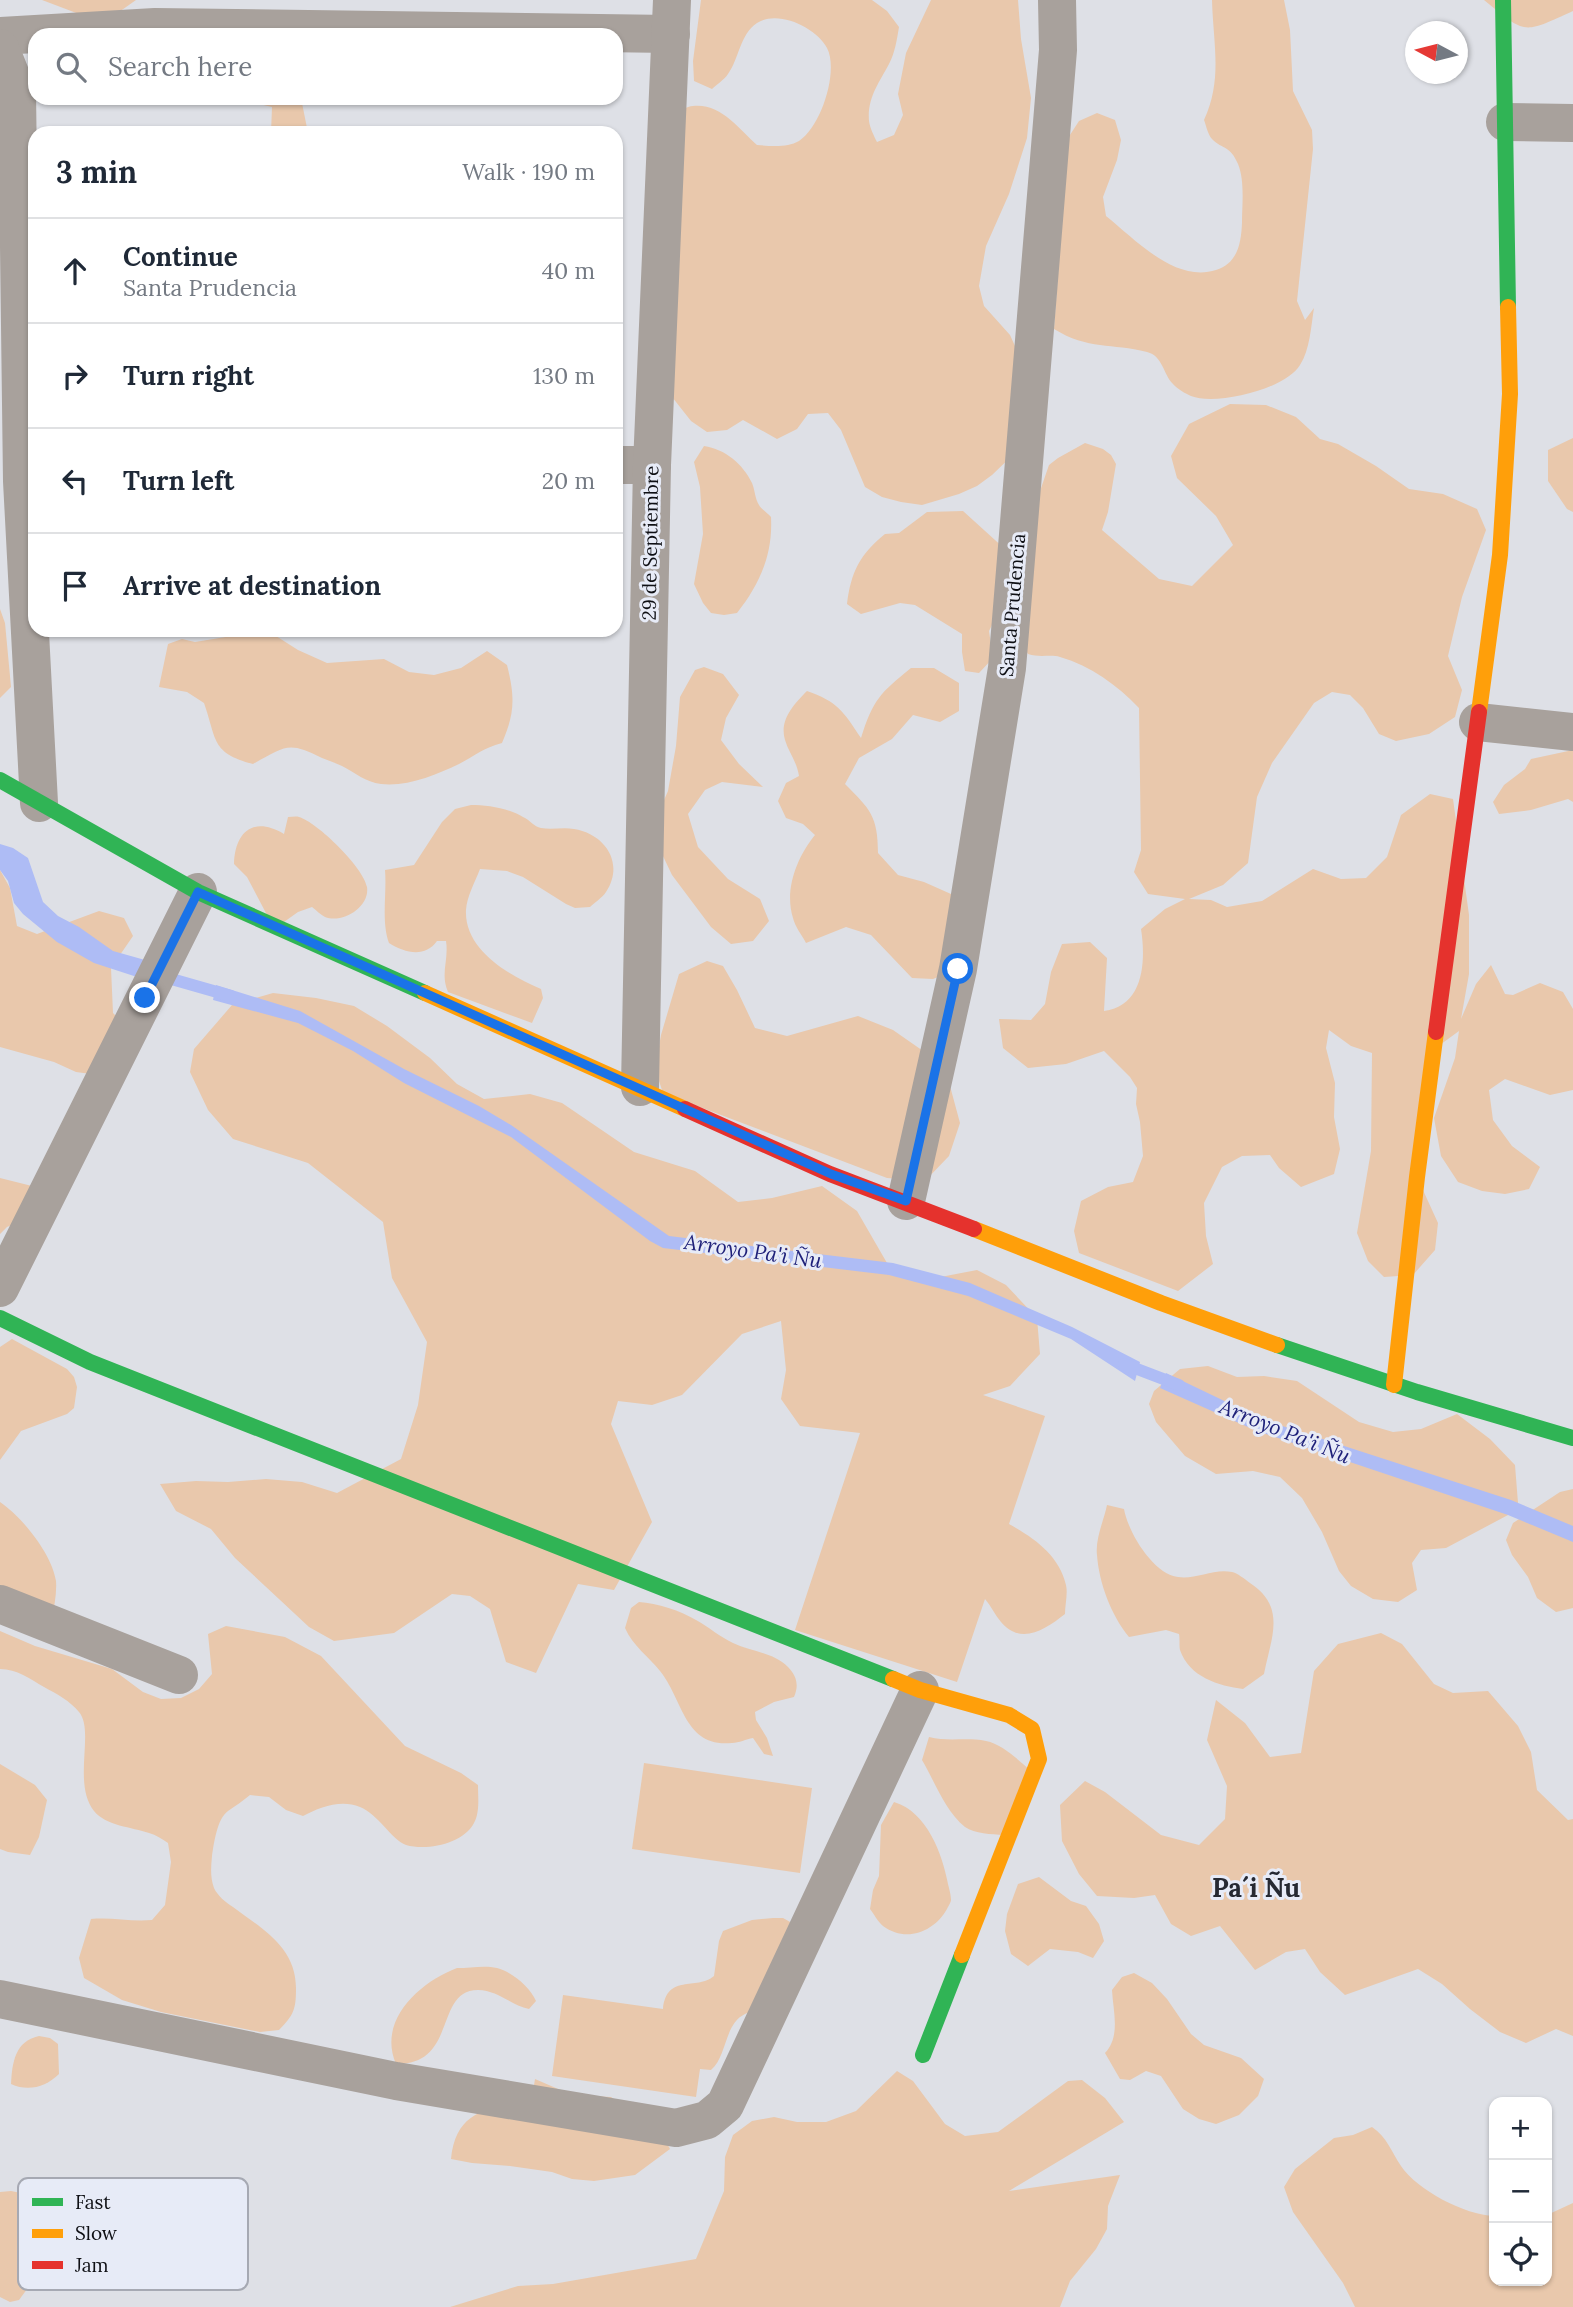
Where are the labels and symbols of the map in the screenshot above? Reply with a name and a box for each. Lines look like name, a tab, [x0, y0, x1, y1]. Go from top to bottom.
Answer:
north arrow	[1405, 21, 1468, 84]
street label: 29 de Septiembre	[637, 465, 663, 621]
street label: Santa Prudencia	[994, 532, 1030, 678]
route start	[942, 953, 973, 984]
route end	[129, 982, 160, 1013]
water label: Arroyo Pa'i Ñu	[681, 1228, 824, 1274]
water label: Arroyo Pa'i Ñu	[1215, 1392, 1355, 1470]
district label: Pa´i Ñu	[1212, 1871, 1300, 1904]
legend	[18, 2178, 248, 2290]
text: Fast	[75, 2190, 111, 2214]
text: Slow	[75, 2221, 118, 2245]
text: Jam	[74, 2253, 109, 2277]

